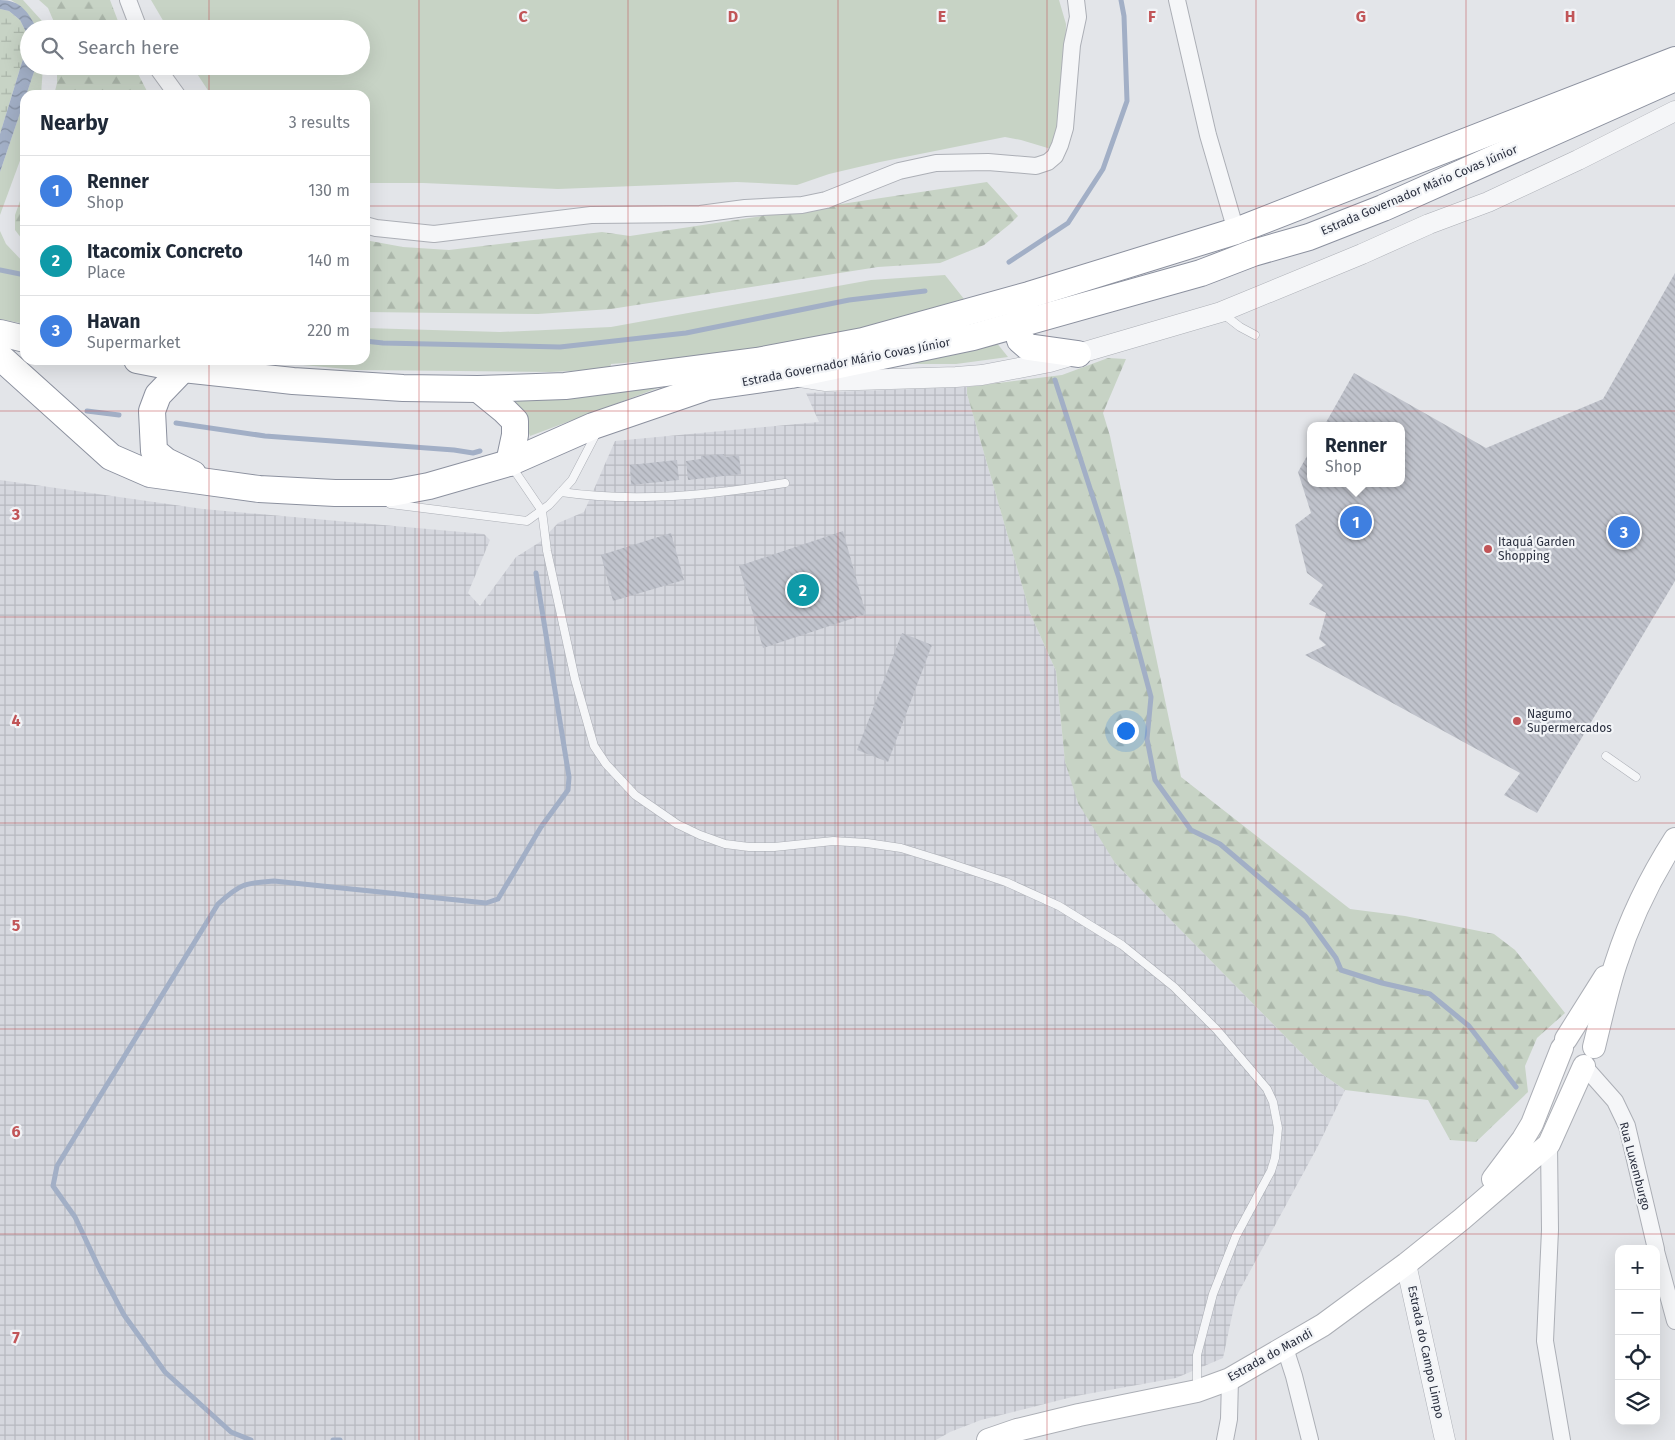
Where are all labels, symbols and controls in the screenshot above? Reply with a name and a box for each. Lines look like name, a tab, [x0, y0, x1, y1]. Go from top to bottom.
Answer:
text: C	[518, 7, 528, 26]
text: D	[728, 7, 738, 26]
text: E	[938, 7, 946, 26]
text: F	[1148, 7, 1156, 26]
text: G	[1356, 7, 1366, 26]
text: H	[1565, 7, 1575, 26]
search box	[20, 20, 370, 75]
icon: search	[38, 34, 66, 62]
text: Search here	[78, 36, 179, 59]
text: Nearby	[40, 110, 108, 136]
text: 3 results	[289, 113, 350, 132]
street label: Estrada Governador Mário Covas Júnior	[1319, 142, 1520, 238]
text: Renner	[87, 170, 149, 193]
text: 1	[52, 181, 60, 200]
text: 130 m	[308, 181, 350, 200]
text: Shop	[87, 193, 124, 212]
text: Itacomix Concreto	[87, 240, 243, 263]
text: 2	[52, 251, 60, 270]
text: 140 m	[308, 251, 350, 270]
text: Place	[87, 263, 126, 282]
text: Havan	[87, 310, 141, 333]
text: 3	[52, 321, 60, 340]
text: 220 m	[307, 321, 350, 340]
text: Supermarket	[87, 333, 181, 352]
street label: Estrada Governador Mário Covas Júnior	[741, 335, 952, 389]
popup	[1307, 422, 1405, 487]
text: Renner	[1325, 434, 1387, 457]
text: Shop	[1325, 457, 1362, 476]
pin: 1	[1340, 503, 1372, 541]
text: 3	[11, 505, 20, 524]
pin: 3	[1608, 513, 1640, 551]
place label: Itaquá Garden Shopping	[1498, 535, 1575, 563]
marker: Itaquá Garden Shopping	[1482, 543, 1494, 555]
pin: 2	[787, 571, 819, 609]
place label: Nagumo Supermercados	[1527, 707, 1612, 735]
text: 4	[11, 711, 21, 730]
marker: Nagumo Supermercados	[1511, 715, 1523, 727]
your location	[1113, 718, 1139, 744]
text: 5	[12, 916, 21, 935]
street label: Rua Luxemburgo	[1616, 1120, 1654, 1212]
text: 6	[11, 1122, 21, 1141]
map controls	[1615, 1245, 1660, 1425]
button: +	[1615, 1245, 1660, 1290]
street label: Estrada do Campo Limpo	[1405, 1284, 1447, 1420]
button: −	[1615, 1290, 1660, 1335]
street label: Estrada do Mandi	[1225, 1326, 1315, 1384]
text: 7	[12, 1328, 20, 1347]
button: locate	[1615, 1335, 1660, 1380]
button: layers	[1615, 1380, 1660, 1425]

